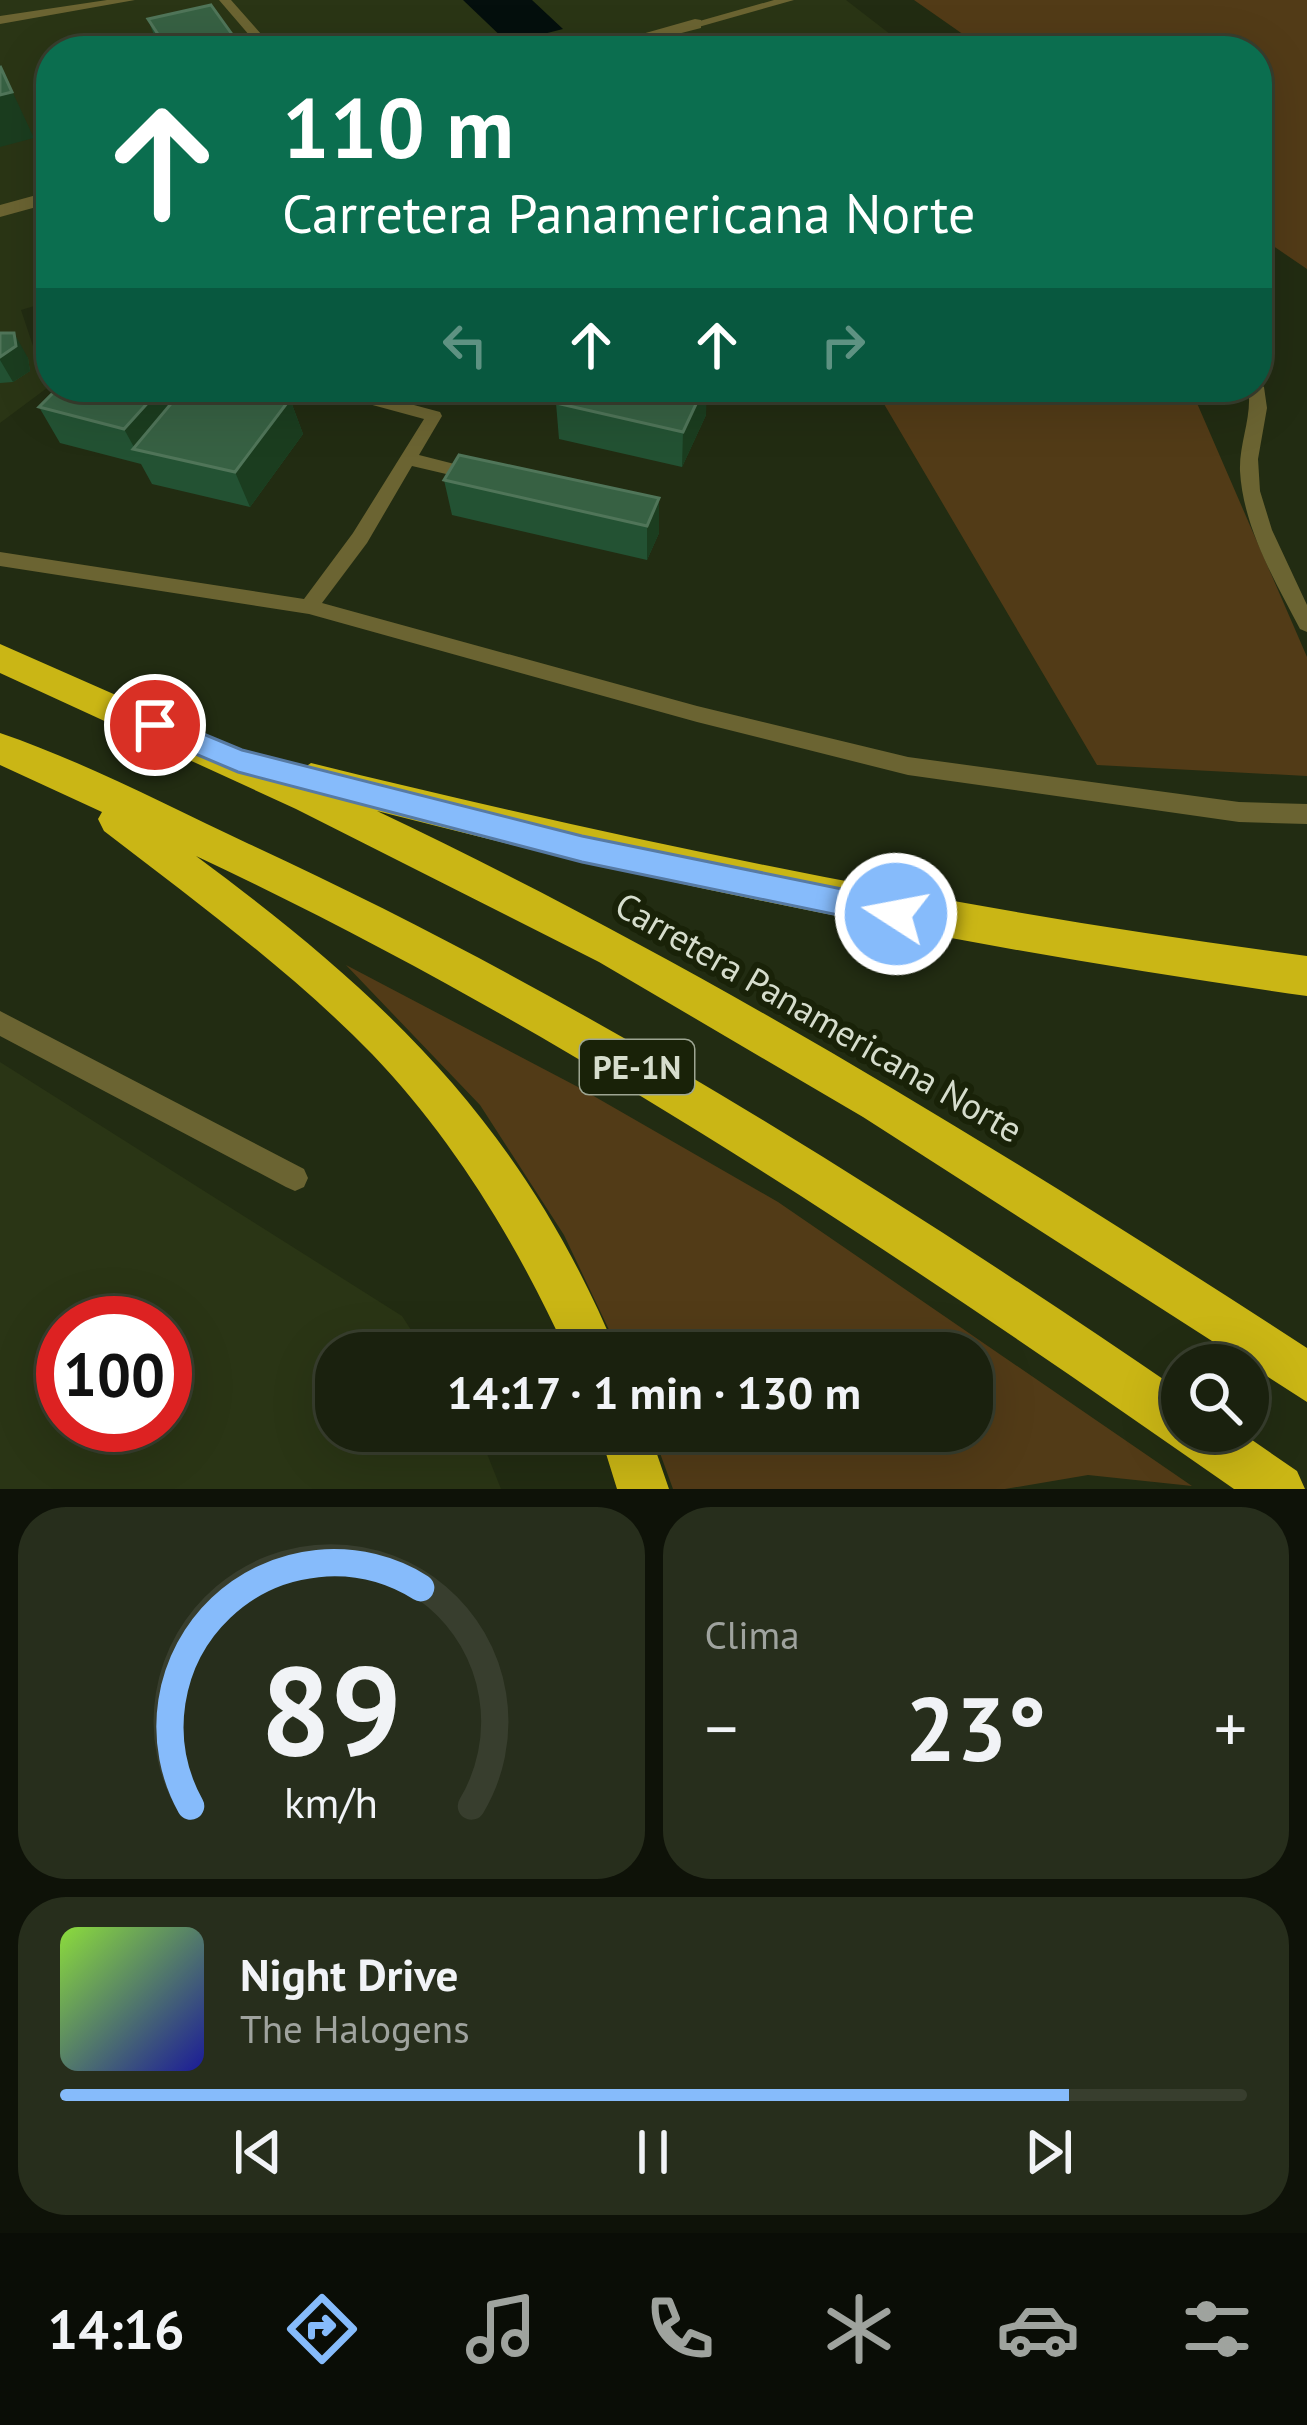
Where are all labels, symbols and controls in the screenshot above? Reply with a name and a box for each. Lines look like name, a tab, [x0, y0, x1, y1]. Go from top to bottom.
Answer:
text: 110 m	[282, 72, 514, 181]
icon: ahead	[84, 84, 240, 240]
text: Carretera Panamericana Norte	[282, 178, 975, 248]
icon: left	[432, 312, 498, 378]
icon: ahead	[558, 312, 624, 378]
icon: ahead	[684, 312, 750, 378]
icon: right	[810, 312, 876, 378]
pin	[104, 674, 206, 776]
icon: arrive	[122, 692, 188, 758]
position arrow	[833, 851, 959, 977]
street label: Carretera Panamericana Norte	[607, 881, 1031, 1152]
road number: PE-1N	[580, 1040, 694, 1094]
speed limit sign: 100	[36, 1296, 192, 1452]
map controls	[1161, 1344, 1269, 1452]
button: search	[1161, 1344, 1269, 1452]
text: 14:17 · 1 min · 130 m	[447, 1363, 861, 1421]
text: Clima	[705, 1609, 800, 1660]
text: 89	[260, 1628, 402, 1789]
text: 23°	[905, 1669, 1046, 1786]
text: −	[705, 1685, 738, 1770]
text: +	[1214, 1685, 1247, 1770]
text: km/h	[284, 1774, 378, 1830]
text: Night Drive	[240, 1945, 458, 2003]
text: The Halogens	[240, 2003, 470, 2054]
icon: previous	[225, 2119, 291, 2185]
icon: pause	[620, 2119, 686, 2185]
icon: next	[1016, 2119, 1082, 2185]
icon: directions	[280, 2287, 364, 2371]
icon: music	[459, 2287, 543, 2371]
icon: phone	[638, 2287, 722, 2371]
icon: climate	[817, 2287, 901, 2371]
icon: car	[996, 2287, 1080, 2371]
icon: filters	[1175, 2287, 1259, 2371]
text: 14:16	[48, 2294, 185, 2364]

